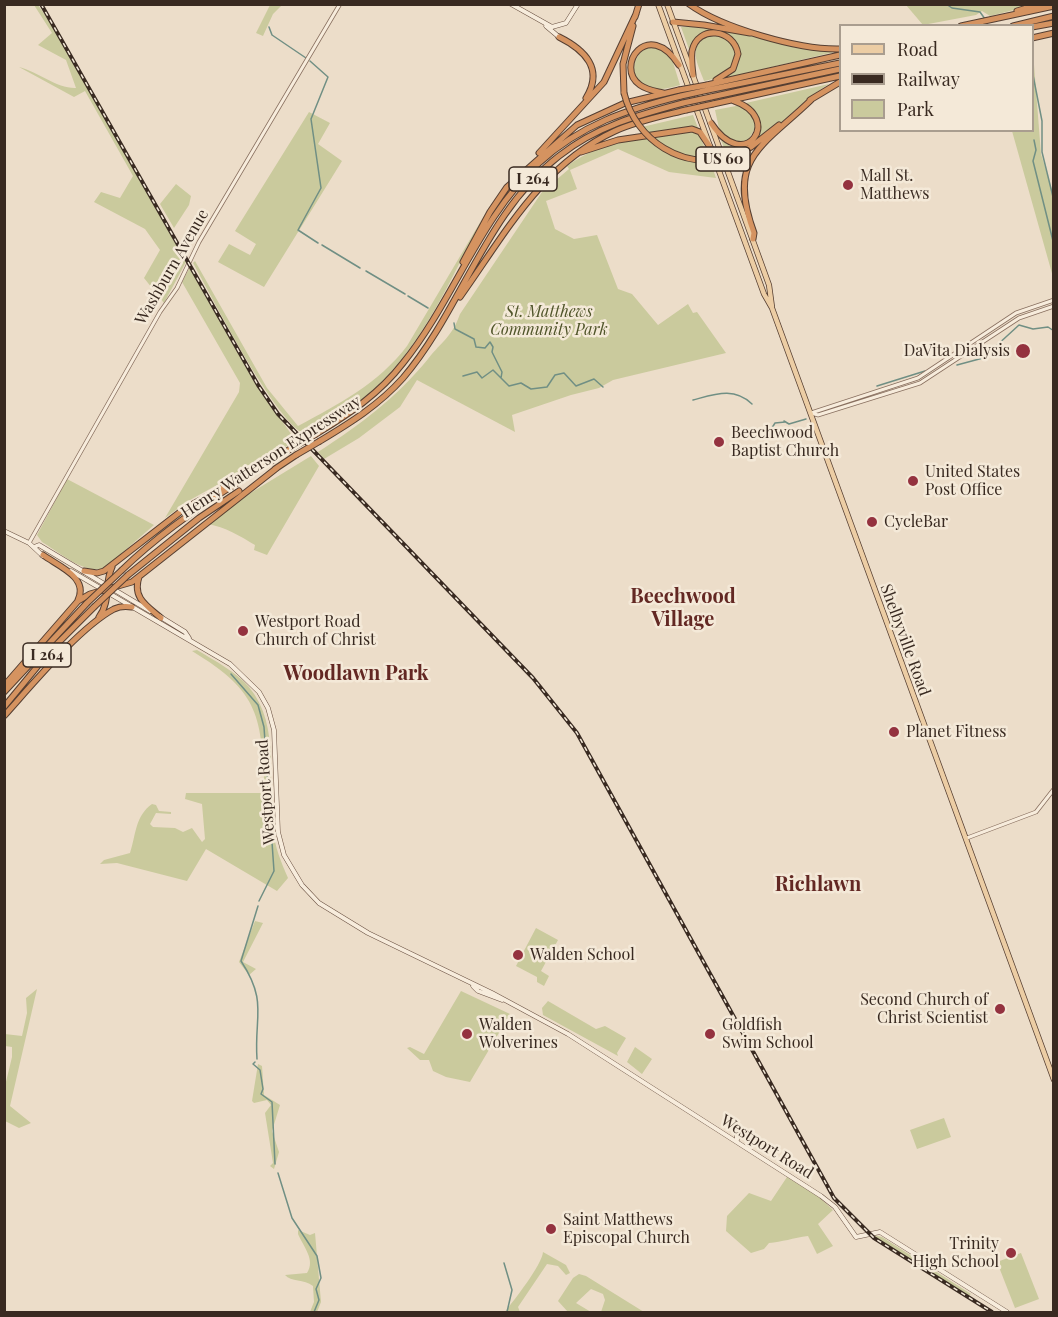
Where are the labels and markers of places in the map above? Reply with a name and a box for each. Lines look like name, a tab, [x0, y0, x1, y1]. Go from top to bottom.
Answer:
place label: Mall St. Matthews	[860, 166, 929, 204]
marker: Mall St. Matthews	[841, 178, 855, 192]
place label: DaVita Dialysis	[904, 341, 1010, 361]
marker: DaVita Dialysis	[1014, 342, 1032, 360]
place label: Beechwood Baptist Church	[731, 423, 839, 461]
marker: Beechwood Baptist Church	[712, 435, 726, 449]
place label: United States Post Office	[925, 462, 1020, 500]
marker: United States Post Office	[906, 474, 920, 488]
place label: CycleBar	[884, 512, 948, 532]
marker: CycleBar	[865, 515, 879, 529]
place label: Westport Road Church of Christ	[255, 612, 376, 650]
marker: Westport Road Church of Christ	[236, 624, 250, 638]
place label: Planet Fitness	[906, 722, 1006, 742]
marker: Planet Fitness	[887, 725, 901, 739]
place label: Walden School	[530, 945, 635, 965]
marker: Walden School	[511, 948, 525, 962]
place label: Second Church of Christ Scientist	[860, 990, 988, 1028]
marker: Second Church of Christ Scientist	[993, 1002, 1007, 1016]
place label: Walden Wolverines	[479, 1015, 558, 1053]
place label: Goldfish Swim School	[722, 1015, 814, 1053]
marker: Walden Wolverines	[460, 1027, 474, 1041]
marker: Goldfish Swim School	[703, 1027, 717, 1041]
place label: Saint Matthews Episcopal Church	[563, 1210, 690, 1248]
marker: Saint Matthews Episcopal Church	[544, 1222, 558, 1236]
place label: Trinity High School	[913, 1234, 999, 1272]
marker: Trinity High School	[1004, 1246, 1018, 1260]

